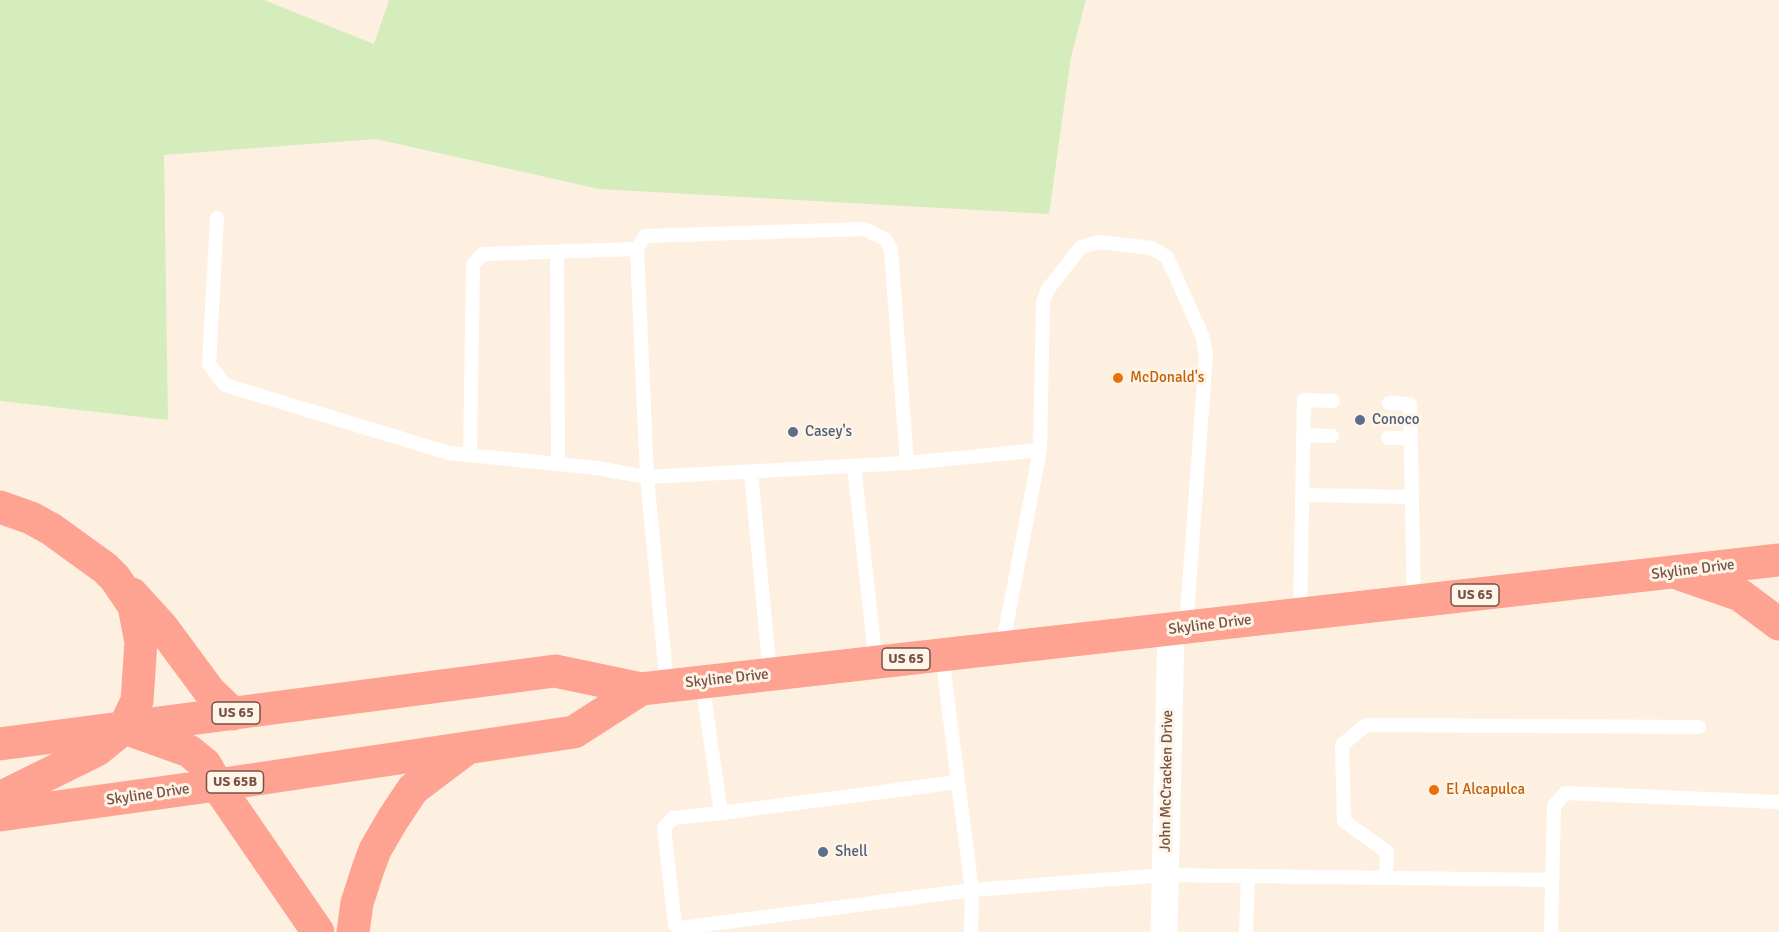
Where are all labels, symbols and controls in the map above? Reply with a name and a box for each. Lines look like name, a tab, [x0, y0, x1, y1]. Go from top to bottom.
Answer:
place label: McDonald's	[1130, 369, 1204, 387]
marker: McDonald's	[1111, 371, 1125, 385]
place label: Conoco	[1372, 411, 1420, 429]
marker: Conoco	[1353, 413, 1367, 427]
place label: Casey's	[805, 423, 852, 441]
marker: Casey's	[786, 425, 800, 439]
street label: Skyline Drive	[1650, 556, 1736, 584]
road number: US 65	[1451, 584, 1499, 606]
street label: Skyline Drive	[1167, 611, 1253, 639]
road number: US 65	[882, 648, 930, 670]
street label: Skyline Drive	[684, 666, 770, 692]
road number: US 65	[212, 702, 260, 724]
street label: John McCracken Drive	[1157, 710, 1177, 852]
road number: US 65B	[206, 771, 264, 793]
street label: Skyline Drive	[105, 780, 191, 810]
place label: El Alcapulca	[1446, 781, 1525, 799]
marker: El Alcapulca	[1427, 783, 1441, 797]
place label: Shell	[835, 843, 868, 861]
marker: Shell	[816, 845, 830, 859]

